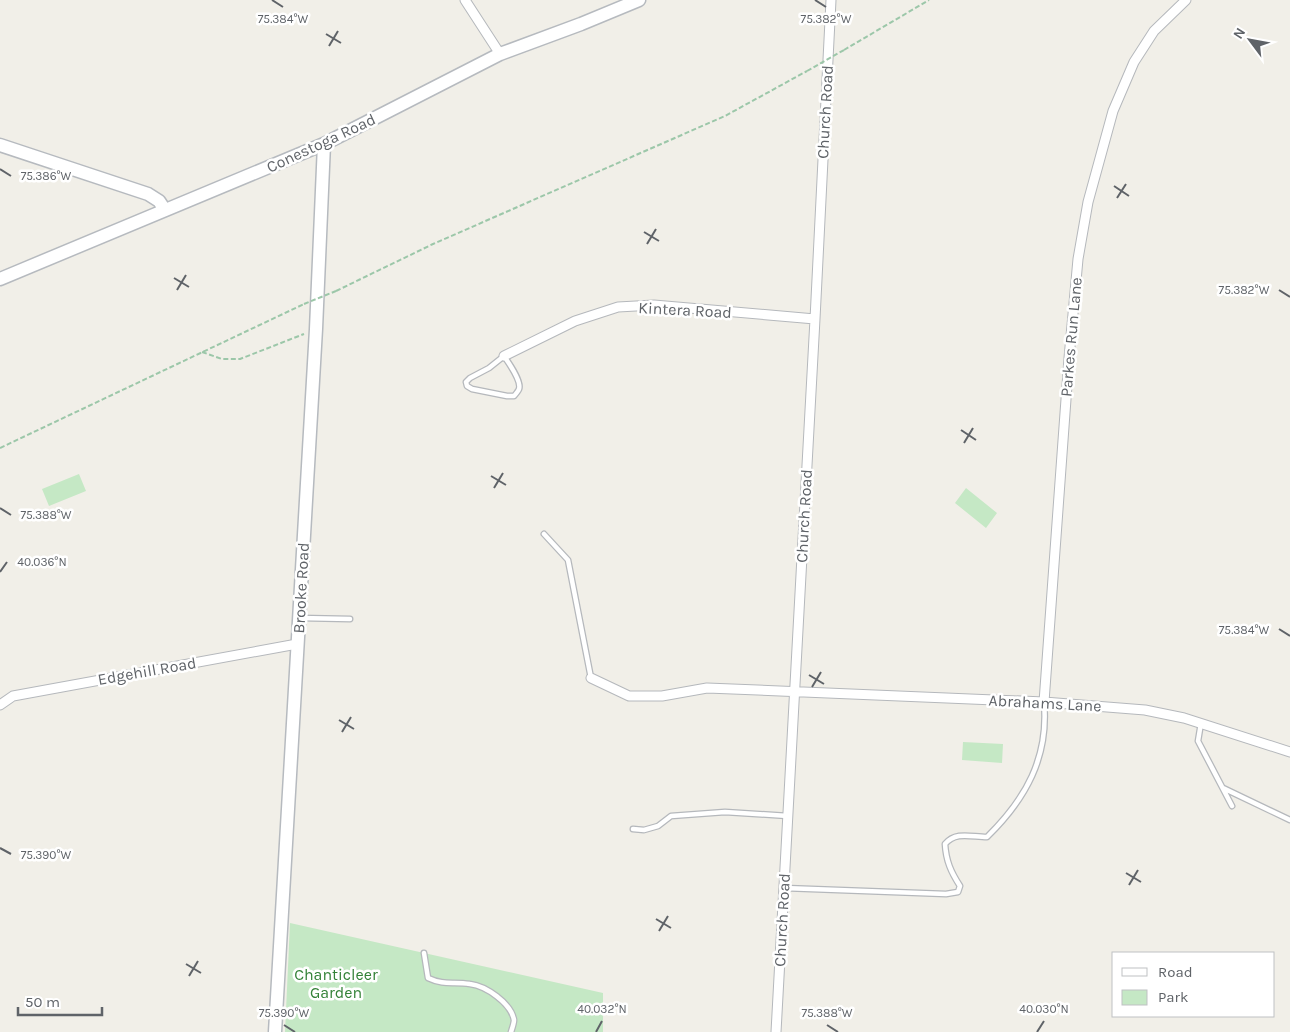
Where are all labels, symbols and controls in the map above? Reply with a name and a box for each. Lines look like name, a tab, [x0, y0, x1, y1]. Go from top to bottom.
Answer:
text: 75.384°W	[258, 12, 309, 26]
text: 75.382°W	[801, 12, 852, 26]
north arrow	[1225, 15, 1275, 65]
text: N	[1230, 25, 1249, 42]
street label: Church Road	[813, 65, 837, 159]
street label: Conestoga Road	[263, 109, 379, 177]
text: 75.386°W	[21, 169, 72, 183]
street label: Parkes Run Lane	[1056, 276, 1086, 398]
text: 75.382°W	[1219, 283, 1270, 297]
street label: Kintera Road	[638, 298, 732, 322]
street label: Church Road	[792, 469, 816, 563]
text: 75.388°W	[20, 508, 72, 522]
street label: Brooke Road	[289, 542, 313, 634]
text: 40.036°N	[17, 555, 67, 569]
text: 75.384°W	[1219, 623, 1270, 637]
street label: Edgehill Road	[96, 653, 198, 689]
street label: Abrahams Lane	[988, 691, 1102, 715]
text: 75.390°W	[21, 848, 72, 862]
street label: Church Road	[770, 873, 794, 967]
legend	[1112, 952, 1275, 1017]
text: Road	[1158, 963, 1193, 981]
park label: Chanticleer Garden	[294, 965, 378, 1002]
scale bar	[18, 984, 101, 1016]
text: Park	[1158, 988, 1188, 1006]
text: 50 m	[25, 993, 60, 1011]
text: 40.032°N	[577, 1002, 627, 1016]
text: 40.030°N	[1019, 1002, 1069, 1016]
text: 75.390°W	[259, 1006, 310, 1020]
text: 75.388°W	[801, 1006, 853, 1020]

